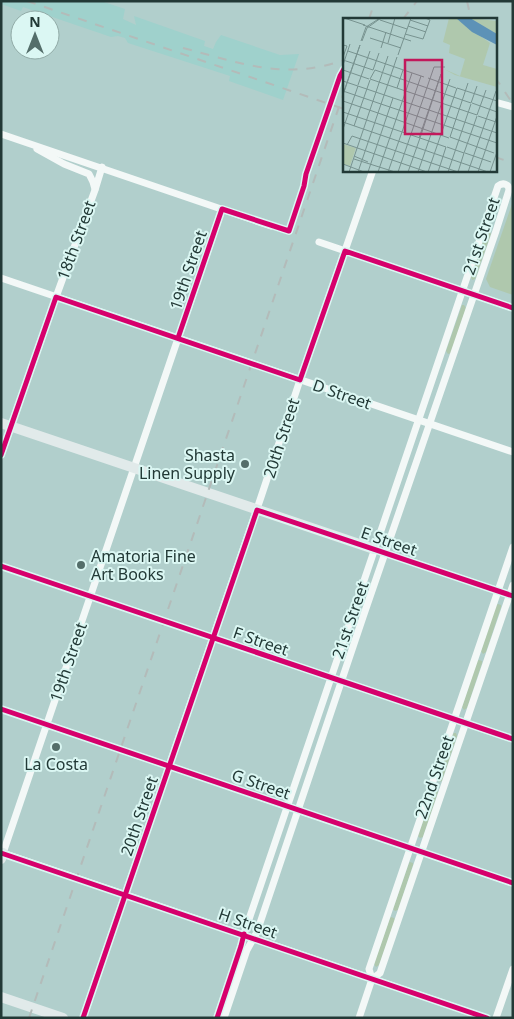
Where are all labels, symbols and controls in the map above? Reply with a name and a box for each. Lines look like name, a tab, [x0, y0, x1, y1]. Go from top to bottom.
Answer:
north arrow	[10, 10, 60, 60]
text: N	[29, 12, 41, 31]
inset map	[343, 18, 496, 171]
street label: 21st Street	[457, 194, 505, 278]
street label: 18th Street	[52, 197, 101, 283]
street label: 19th Street	[164, 227, 212, 313]
street label: D Street	[310, 374, 374, 414]
street label: 20th Street	[258, 395, 304, 481]
place label: Shasta Linen Supply	[139, 444, 236, 484]
marker: Shasta Linen Supply	[239, 458, 251, 470]
street label: E Street	[358, 521, 420, 561]
place label: Amatoria Fine Art Books	[91, 545, 196, 585]
marker: Amatoria Fine Art Books	[75, 559, 87, 571]
street label: 21st Street	[326, 578, 374, 662]
street label: 19th Street	[44, 619, 92, 705]
street label: F Street	[230, 621, 292, 661]
street label: 22nd Street	[409, 732, 459, 822]
marker: La Costa	[50, 741, 62, 753]
place label: La Costa	[24, 753, 88, 775]
street label: G Street	[229, 764, 293, 804]
street label: 20th Street	[115, 773, 163, 859]
street label: H Street	[216, 903, 280, 943]

